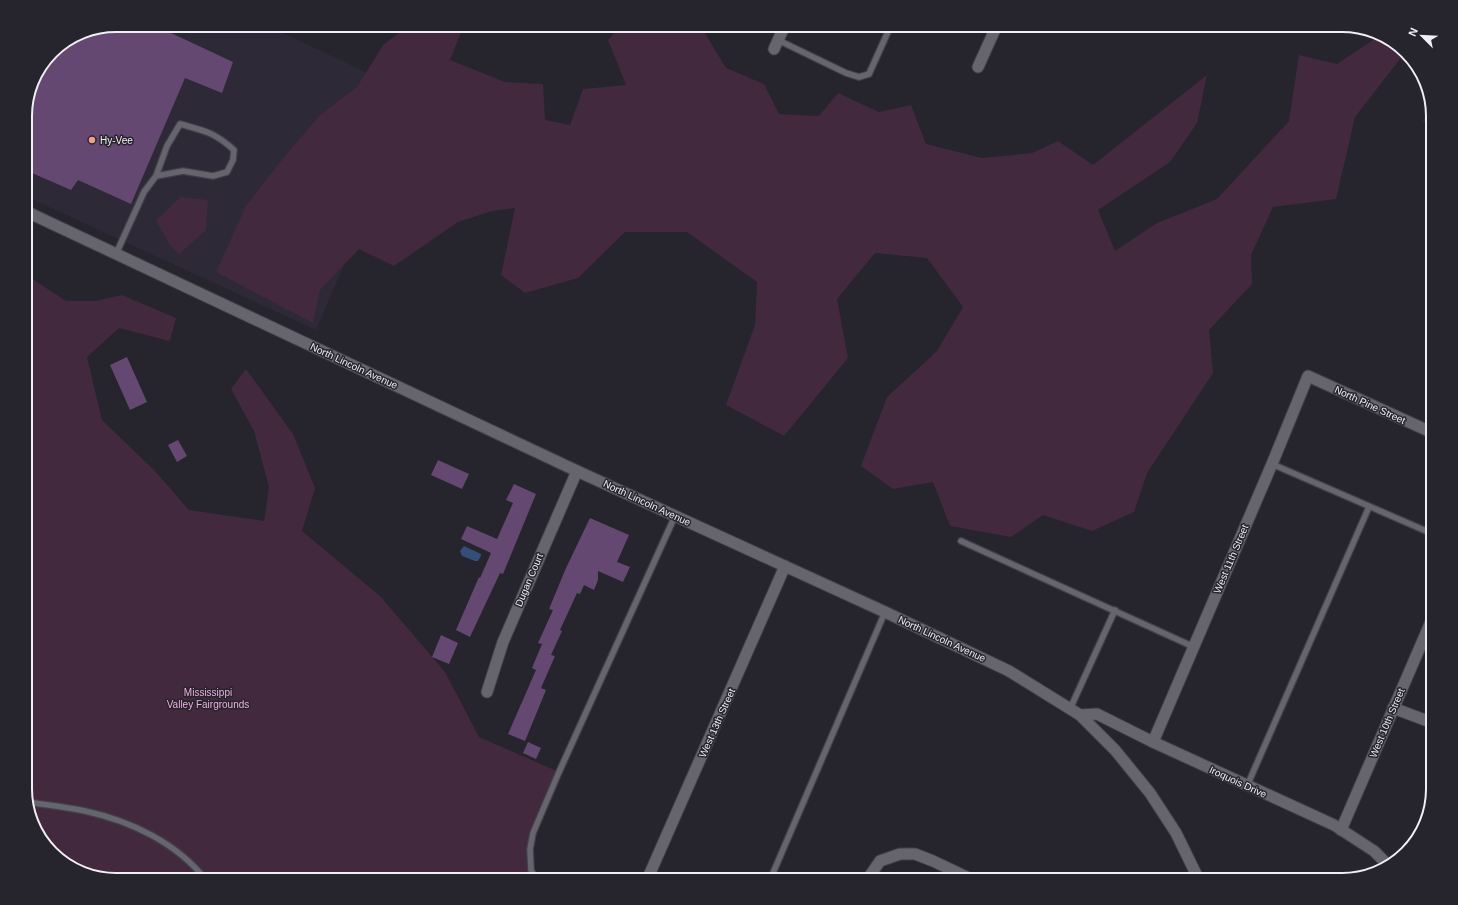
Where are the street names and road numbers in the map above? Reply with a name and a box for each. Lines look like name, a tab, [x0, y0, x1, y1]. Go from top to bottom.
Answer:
street label: North Lincoln Avenue	[309, 341, 400, 391]
street label: North Pine Street	[1333, 384, 1407, 426]
street label: North Lincoln Avenue	[602, 478, 693, 528]
street label: West 11th Street	[1212, 523, 1251, 595]
street label: Dugan Court	[513, 552, 545, 608]
street label: North Lincoln Avenue	[897, 614, 988, 664]
street label: West 10th Street	[1367, 686, 1407, 759]
street label: West 13th Street	[697, 687, 737, 759]
street label: Iroquois Drive	[1208, 764, 1269, 800]

